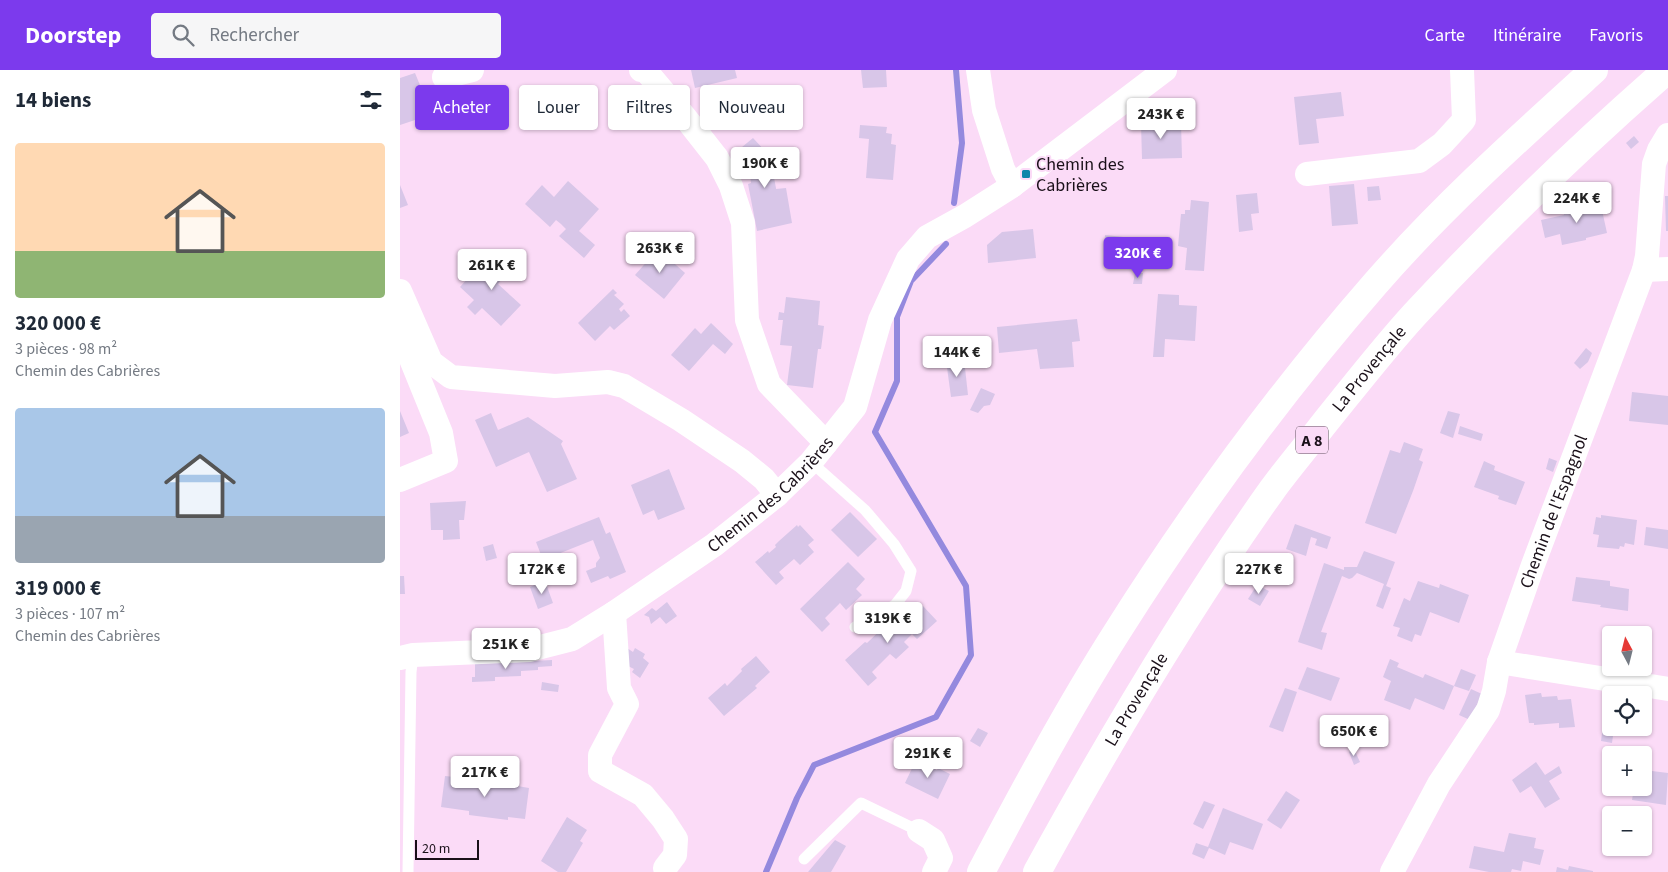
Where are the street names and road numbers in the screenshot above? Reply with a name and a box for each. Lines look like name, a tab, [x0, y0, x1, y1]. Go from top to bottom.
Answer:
street label: La Provençale	[1326, 320, 1412, 418]
road number: A 8	[1296, 426, 1328, 454]
street label: Chemin des Cabrières	[702, 431, 840, 559]
street label: Chemin de l'Espagnol	[1514, 431, 1594, 592]
street label: La Provençale	[1099, 648, 1174, 751]

